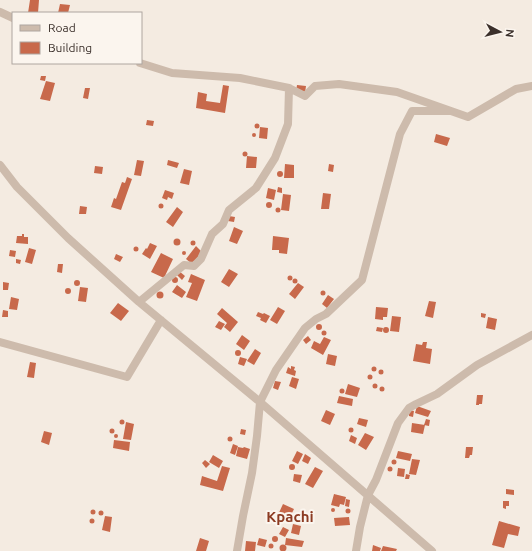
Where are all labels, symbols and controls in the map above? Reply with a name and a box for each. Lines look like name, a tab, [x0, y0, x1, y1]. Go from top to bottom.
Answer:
legend	[12, 12, 142, 64]
north arrow	[480, 12, 520, 52]
text: Road	[48, 21, 76, 34]
text: N	[503, 28, 516, 38]
text: Building	[48, 41, 92, 54]
district label: Kpachi	[266, 508, 314, 525]

